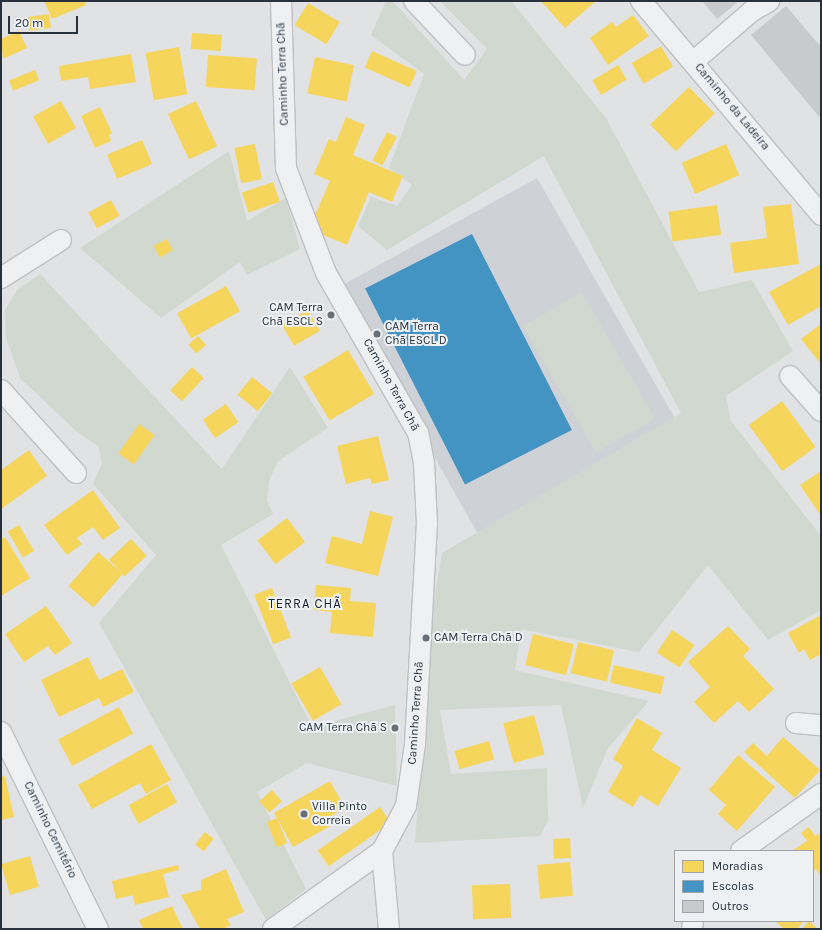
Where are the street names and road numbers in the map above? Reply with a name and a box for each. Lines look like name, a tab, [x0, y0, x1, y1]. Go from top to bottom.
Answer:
street label: Caminho Terra Chã	[274, 22, 292, 126]
street label: Caminho da Ladeira	[691, 61, 773, 153]
street label: Caminho Terra Chã	[360, 336, 422, 434]
street label: Caminho Terra Chã	[405, 661, 427, 765]
street label: Caminho Cemitério	[20, 779, 80, 881]

